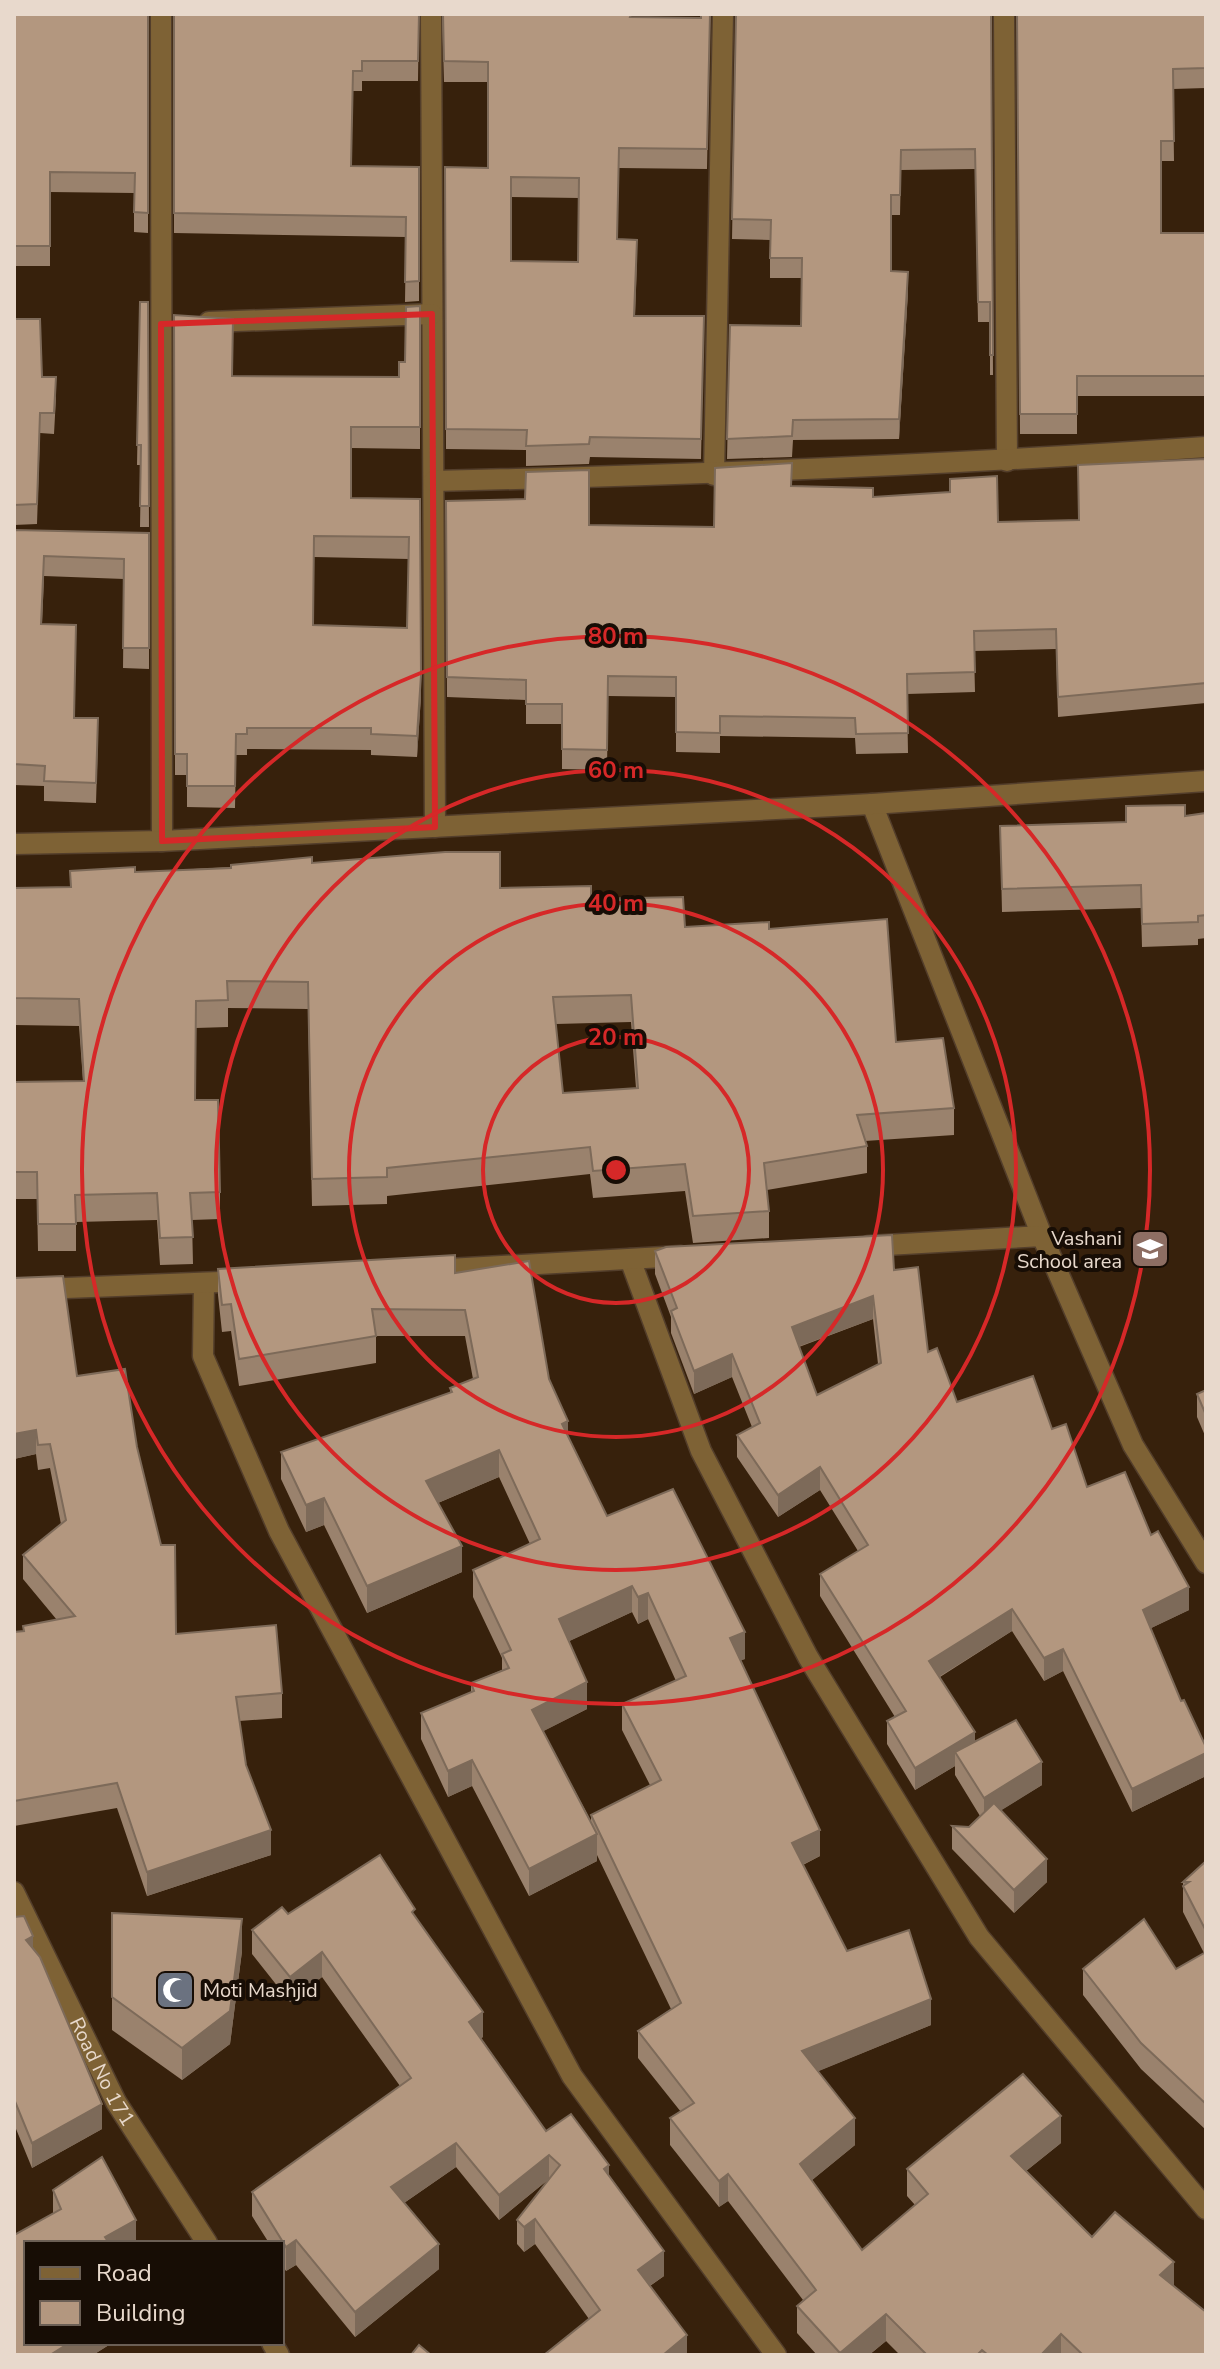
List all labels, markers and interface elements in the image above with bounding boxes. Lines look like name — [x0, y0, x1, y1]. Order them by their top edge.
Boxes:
text: 80 m — [588, 620, 644, 652]
text: 60 m — [588, 754, 644, 786]
text: 40 m — [588, 887, 644, 919]
text: 20 m — [588, 1021, 644, 1053]
centre of rings — [602, 1156, 630, 1184]
place label: Vashani School area — [1017, 1225, 1122, 1275]
school or university icon: Vashani School area — [1129, 1228, 1171, 1270]
mosque icon: Moti Mashjid — [154, 1969, 196, 2011]
place label: Moti Mashjid — [203, 1977, 318, 2004]
street label: Road No 171 — [63, 2013, 141, 2131]
legend — [24, 2241, 284, 2345]
text: Road — [96, 2257, 152, 2289]
text: Building — [96, 2297, 186, 2329]

